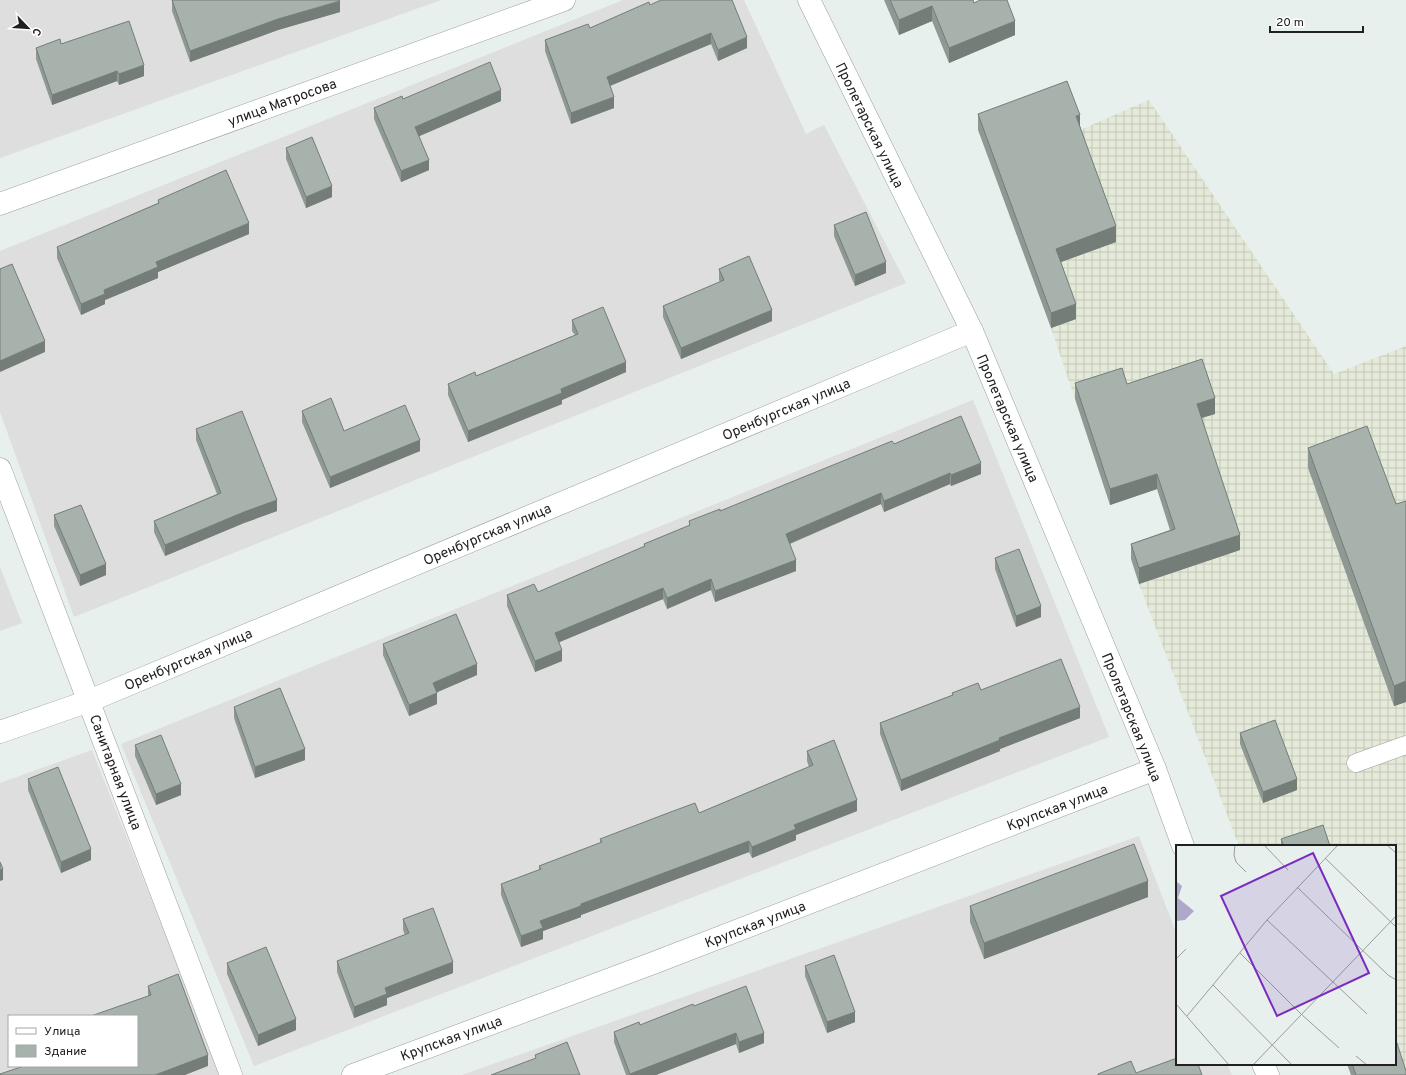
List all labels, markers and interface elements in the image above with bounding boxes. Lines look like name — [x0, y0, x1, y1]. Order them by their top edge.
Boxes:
north arrow — [8, 8, 48, 48]
scale bar — [1270, 8, 1363, 34]
text: 20 m — [1276, 15, 1304, 31]
text: С — [28, 26, 44, 38]
street label: Пролетарская улица — [831, 60, 906, 191]
street label: улица Матросова — [226, 76, 339, 131]
street label: Пролетарская улица — [972, 352, 1041, 485]
street label: Оренбургская улица — [720, 376, 853, 445]
street label: Оренбургская улица — [421, 501, 554, 570]
street label: Оренбургская улица — [122, 626, 255, 695]
street label: Пролетарская улица — [1097, 651, 1164, 784]
street label: Санитарная улица — [85, 712, 144, 833]
street label: Крупская улица — [1005, 781, 1110, 835]
inset map — [1176, 845, 1396, 1065]
street label: Крупская улица — [703, 898, 808, 952]
street label: Крупская улица — [398, 1013, 505, 1066]
legend — [8, 1015, 138, 1067]
text: Улица — [44, 1024, 80, 1040]
text: Здание — [44, 1044, 87, 1060]

